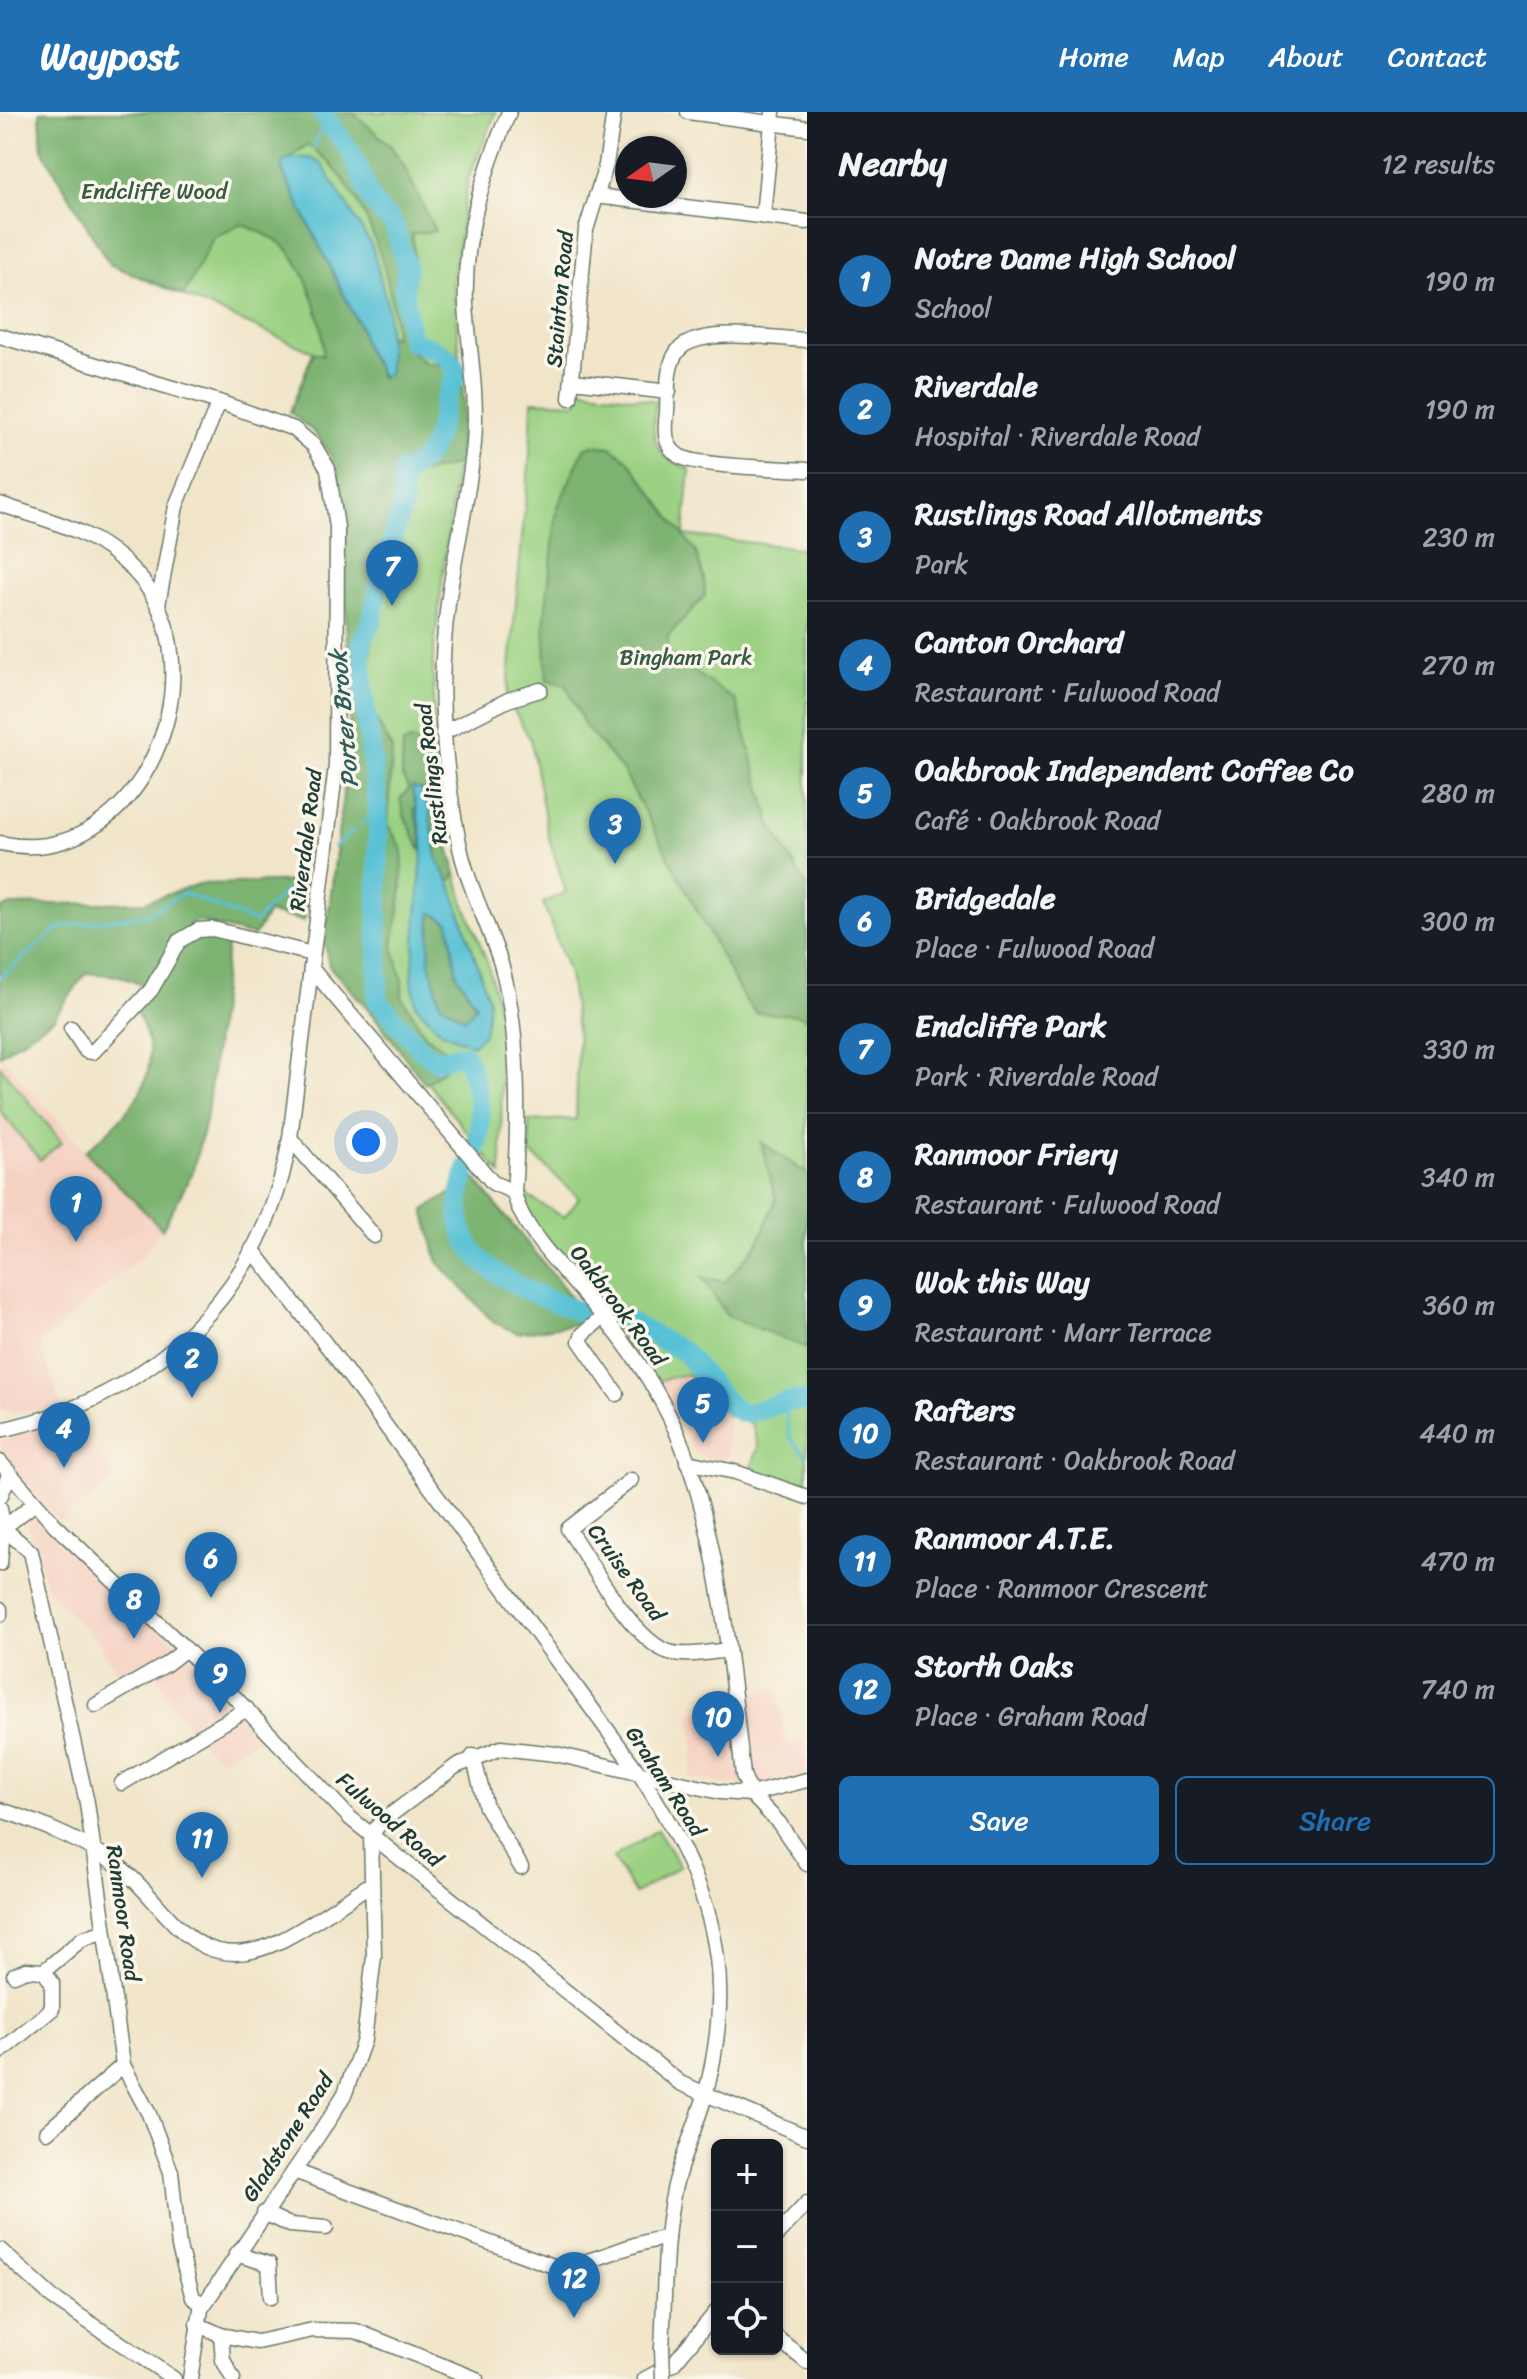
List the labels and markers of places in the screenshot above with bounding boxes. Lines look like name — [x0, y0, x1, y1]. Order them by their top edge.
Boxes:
pin: 7 — [366, 540, 418, 606]
pin: 3 — [589, 798, 641, 864]
pin: 1 — [50, 1176, 102, 1242]
pin: 2 — [166, 1332, 218, 1398]
pin: 5 — [677, 1377, 729, 1443]
pin: 4 — [38, 1402, 90, 1468]
pin: 6 — [185, 1532, 237, 1598]
pin: 8 — [108, 1573, 160, 1639]
pin: 9 — [194, 1647, 246, 1713]
pin: 10 — [692, 1691, 744, 1757]
pin: 11 — [176, 1812, 228, 1878]
pin: 12 — [548, 2252, 600, 2318]

